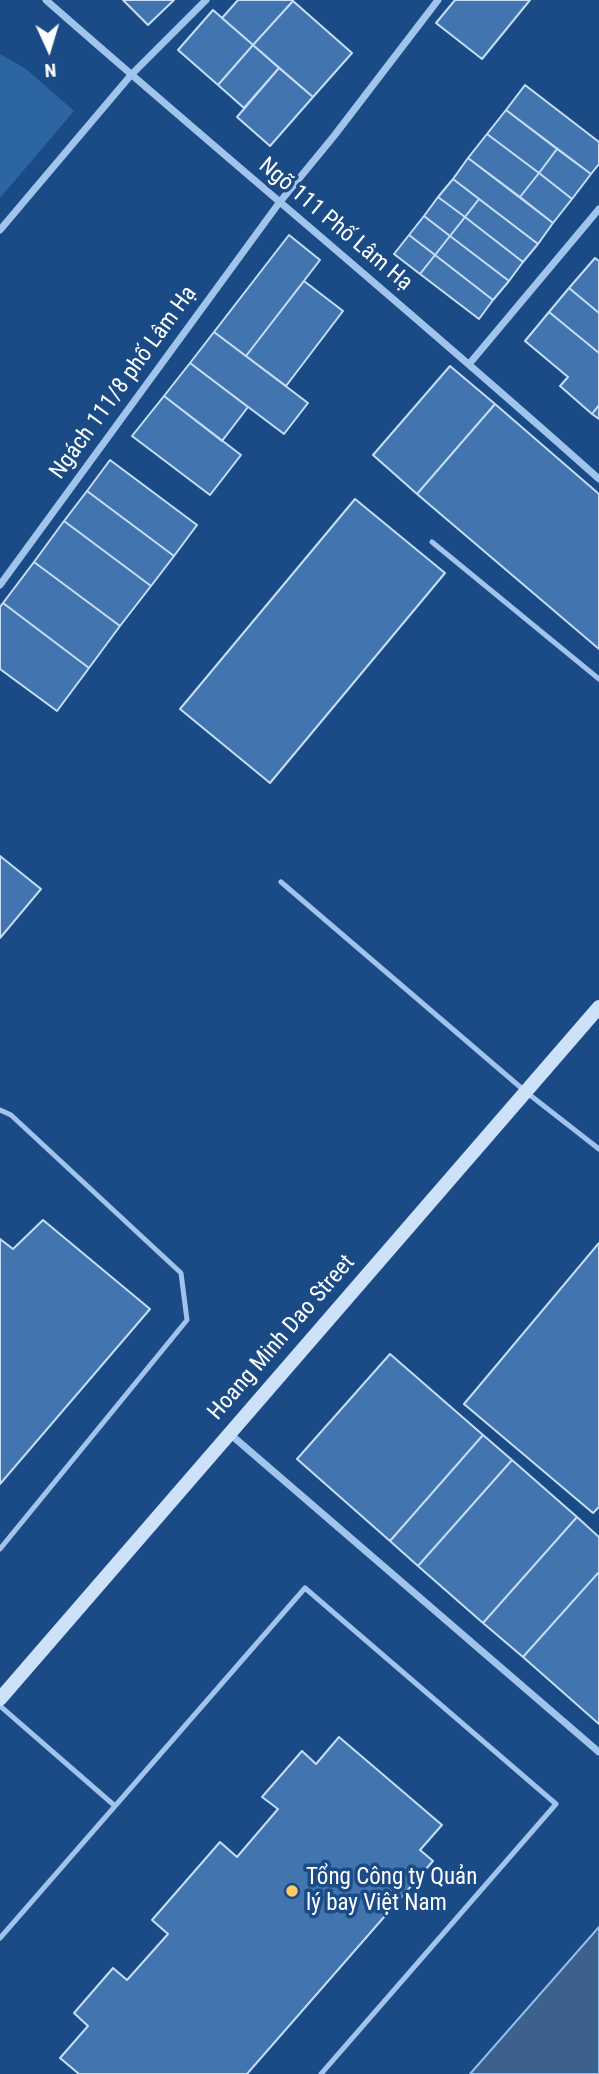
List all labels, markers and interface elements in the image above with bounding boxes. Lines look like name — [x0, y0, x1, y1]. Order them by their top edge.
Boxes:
north arrow — [14, 14, 84, 84]
text: N — [44, 59, 57, 82]
street label: Ngõ 111 Phố Lâm Hạ — [252, 153, 418, 297]
street label: Ngách 111/8 phố Lâm Hạ — [45, 281, 203, 485]
street label: Hoang Minh Dao Street — [203, 1250, 361, 1426]
place label: Tổng Công ty Quản lý bay Việt Nam — [306, 1864, 477, 1918]
marker: Tổng Công ty Quản lý bay Việt Nam — [284, 1883, 300, 1899]

